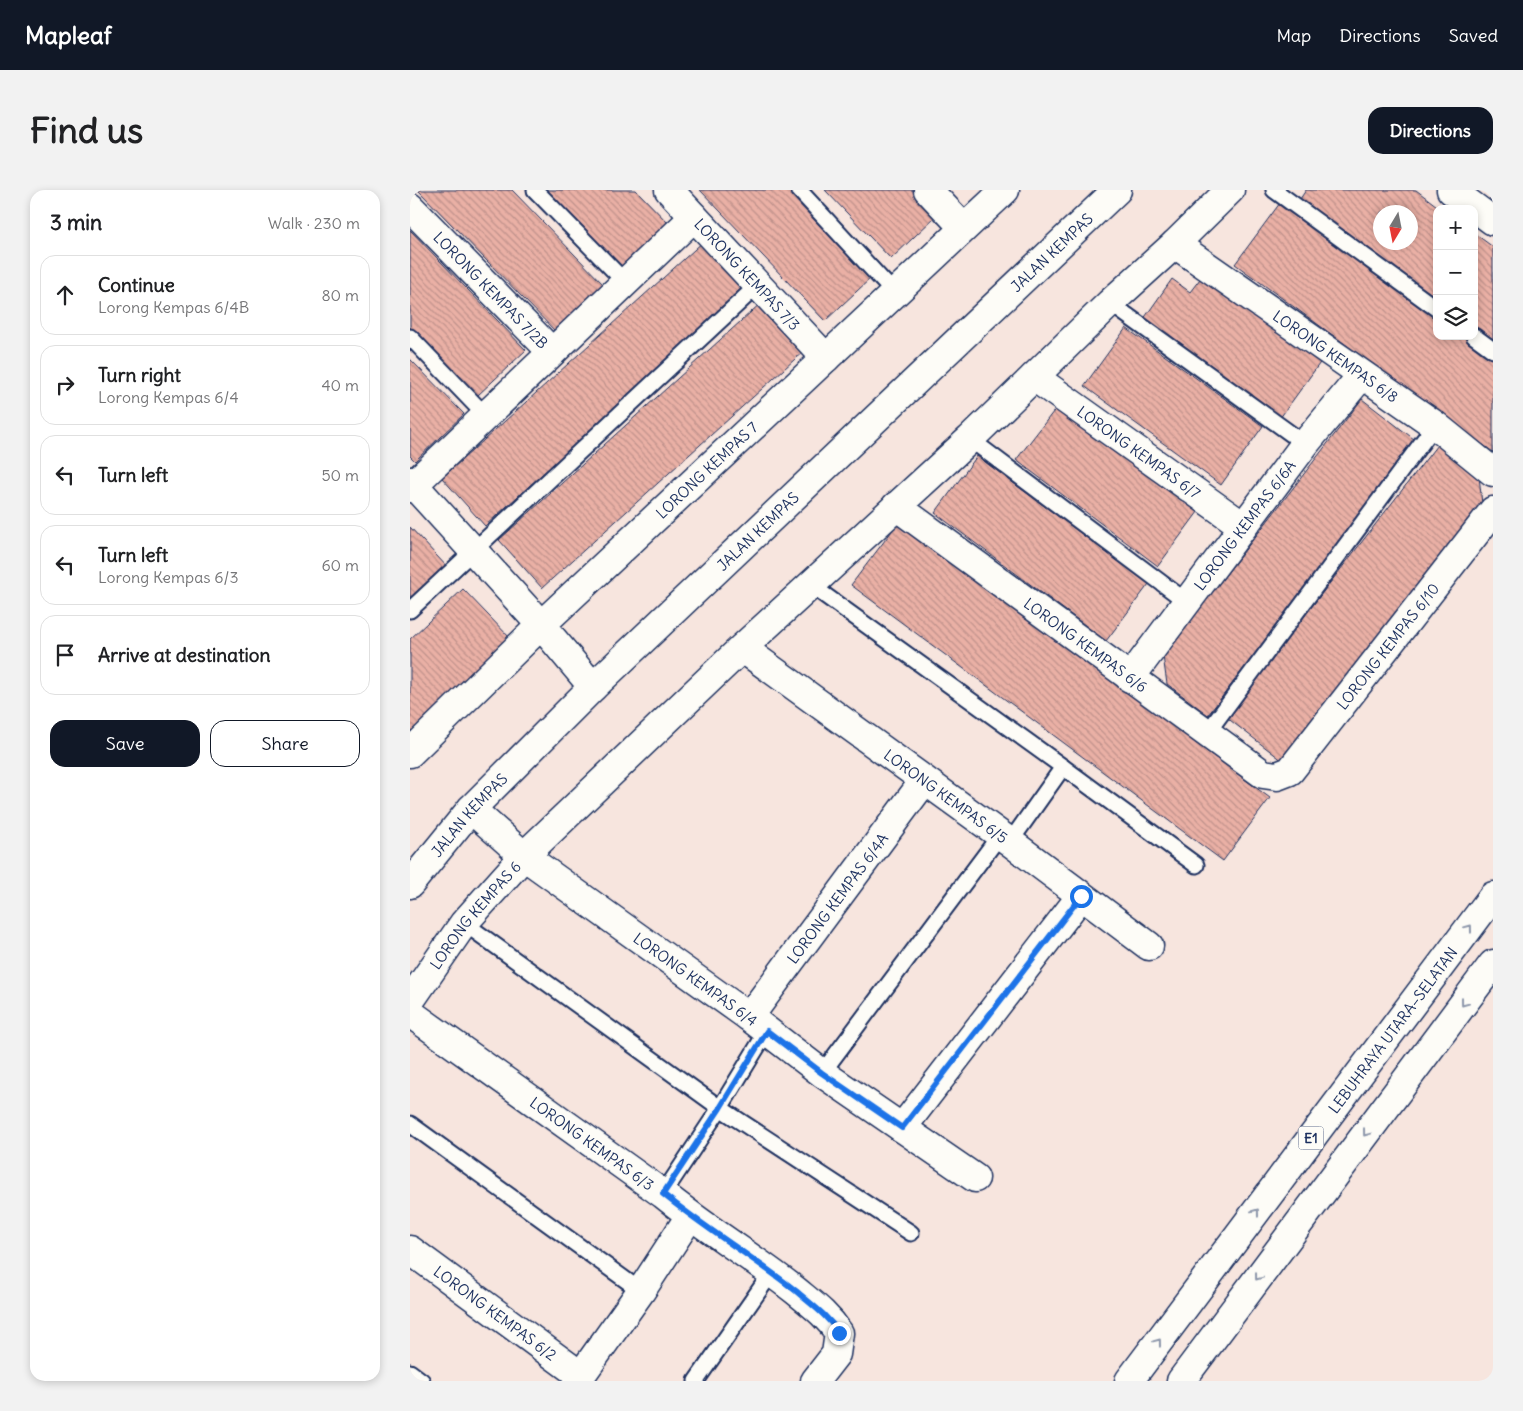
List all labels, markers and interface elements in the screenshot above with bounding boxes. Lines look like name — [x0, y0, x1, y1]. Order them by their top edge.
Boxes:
text: Mapleaf — [25, 20, 112, 50]
text: Map — [1276, 24, 1311, 47]
text: Directions — [1339, 24, 1421, 47]
text: Saved — [1449, 24, 1498, 47]
button: Directions — [1368, 107, 1493, 154]
text: Find us — [30, 108, 143, 152]
north arrow — [1373, 205, 1418, 250]
map controls — [1433, 205, 1478, 340]
button: + — [1433, 205, 1478, 250]
text: 3 min — [50, 209, 102, 236]
street label: JALAN KEMPAS — [1006, 209, 1096, 296]
text: Walk · 230 m — [268, 213, 360, 233]
street label: LORONG KEMPAS 7/3 — [691, 214, 804, 334]
street label: LORONG KEMPAS 7/2B — [430, 228, 553, 352]
button: − — [1433, 250, 1478, 295]
text: Continue — [98, 273, 175, 297]
icon: ahead — [51, 281, 79, 309]
text: 80 m — [321, 285, 359, 305]
button: layers — [1433, 295, 1478, 340]
text: Lorong Kempas 6/4B — [98, 297, 249, 317]
street label: LORONG KEMPAS 6/8 — [1270, 306, 1402, 406]
text: Turn right — [98, 363, 181, 387]
icon: right — [51, 371, 79, 399]
text: 40 m — [321, 375, 359, 395]
text: Lorong Kempas 6/4 — [98, 387, 239, 407]
street label: LORONG KEMPAS 6/7 — [1074, 402, 1204, 502]
street label: LORONG KEMPAS 7 — [652, 418, 761, 522]
street label: LORONG KEMPAS 6/6A — [1190, 456, 1299, 594]
icon: left — [51, 461, 79, 489]
text: Turn left — [98, 463, 168, 487]
text: 50 m — [321, 465, 359, 485]
street label: JALAN KEMPAS — [713, 488, 803, 574]
text: Turn left — [98, 543, 168, 567]
icon: left — [51, 551, 79, 579]
text: 60 m — [321, 555, 359, 575]
text: Lorong Kempas 6/3 — [98, 567, 239, 587]
street label: LORONG KEMPAS 6/10 — [1332, 579, 1443, 713]
street label: LORONG KEMPAS 6/6 — [1020, 593, 1151, 696]
icon: arrive — [51, 641, 79, 669]
text: Arrive at destination — [98, 643, 271, 667]
button: Save — [50, 720, 200, 767]
button: Share — [210, 720, 360, 767]
street label: LORONG KEMPAS 6/5 — [881, 745, 1012, 847]
street label: JALAN KEMPAS — [427, 769, 511, 860]
street label: LORONG KEMPAS 6/4A — [783, 829, 892, 967]
street label: LORONG KEMPAS 6 — [425, 857, 525, 973]
route start — [1070, 885, 1093, 908]
one-way arrow — [1463, 925, 1471, 934]
street label: LORONG KEMPAS 6/4 — [630, 928, 762, 1030]
street label: LEBUHRAYA UTARA–SELATAN — [1324, 943, 1461, 1117]
one-way arrow — [1461, 997, 1470, 1007]
street label: LORONG KEMPAS 6/3 — [526, 1093, 658, 1194]
road number: E1 — [1298, 1126, 1324, 1150]
one-way arrow — [1364, 1127, 1372, 1136]
one-way arrow — [1250, 1209, 1258, 1218]
street label: LORONG KEMPAS 6/2 — [430, 1261, 561, 1364]
one-way arrow — [1256, 1271, 1264, 1280]
route end — [828, 1322, 851, 1345]
one-way arrow — [1152, 1338, 1161, 1348]

